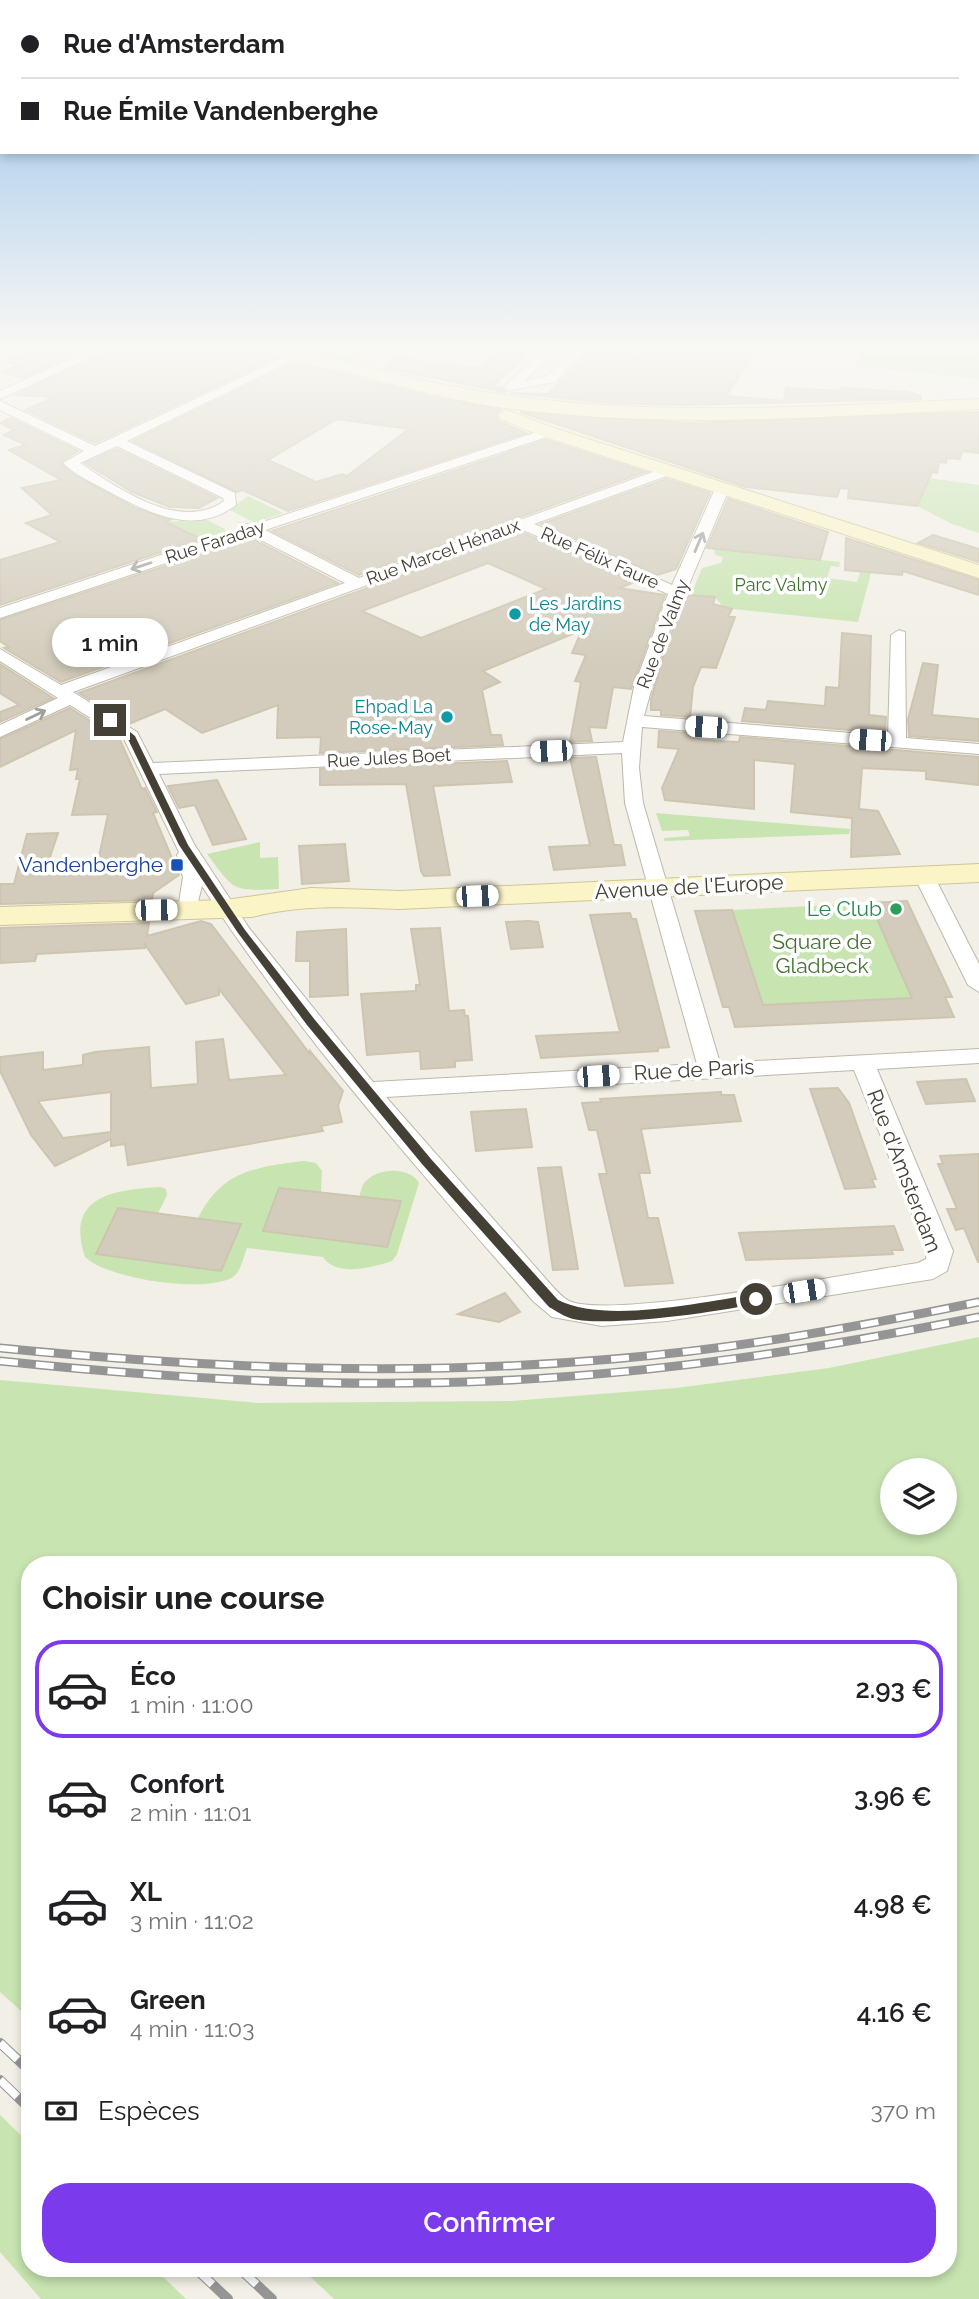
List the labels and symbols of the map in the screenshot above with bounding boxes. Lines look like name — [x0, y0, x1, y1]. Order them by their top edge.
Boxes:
street label: Rue Marcel Hénaux — [363, 514, 523, 589]
street label: Rue Faraday — [162, 516, 267, 567]
street label: Rue Félix Faure — [538, 522, 663, 593]
one-way arrow — [694, 532, 707, 554]
one-way arrow — [131, 561, 153, 574]
park label: Parc Valmy — [735, 574, 828, 595]
street label: Rue de Valmy — [632, 576, 693, 691]
place label: Les Jardins de May — [529, 593, 622, 635]
marker: Les Jardins de May — [507, 606, 523, 622]
callout: 1 min — [52, 618, 168, 668]
place label: Ehpad La Rose-May — [349, 696, 433, 738]
route end — [94, 704, 126, 736]
one-way arrow — [25, 708, 46, 721]
marker: Ehpad La Rose-May — [439, 709, 455, 725]
car — [685, 715, 728, 739]
car — [849, 728, 892, 752]
car — [530, 740, 573, 762]
street label: Rue Jules Boet — [326, 744, 452, 771]
place label: Vandenberghe — [19, 852, 163, 877]
marker: Vandenberghe — [169, 857, 185, 873]
street label: Avenue de l'Europe — [594, 869, 784, 904]
car — [456, 885, 499, 907]
place label: Le Club — [807, 896, 882, 921]
car — [135, 899, 178, 921]
marker: Le Club — [888, 901, 904, 917]
park label: Square de Gladbeck — [772, 929, 872, 978]
street label: Rue de Paris — [633, 1054, 755, 1085]
car — [577, 1064, 620, 1088]
street label: Rue d'Amsterdam — [862, 1085, 947, 1256]
car — [782, 1277, 827, 1305]
route start — [740, 1283, 772, 1315]

